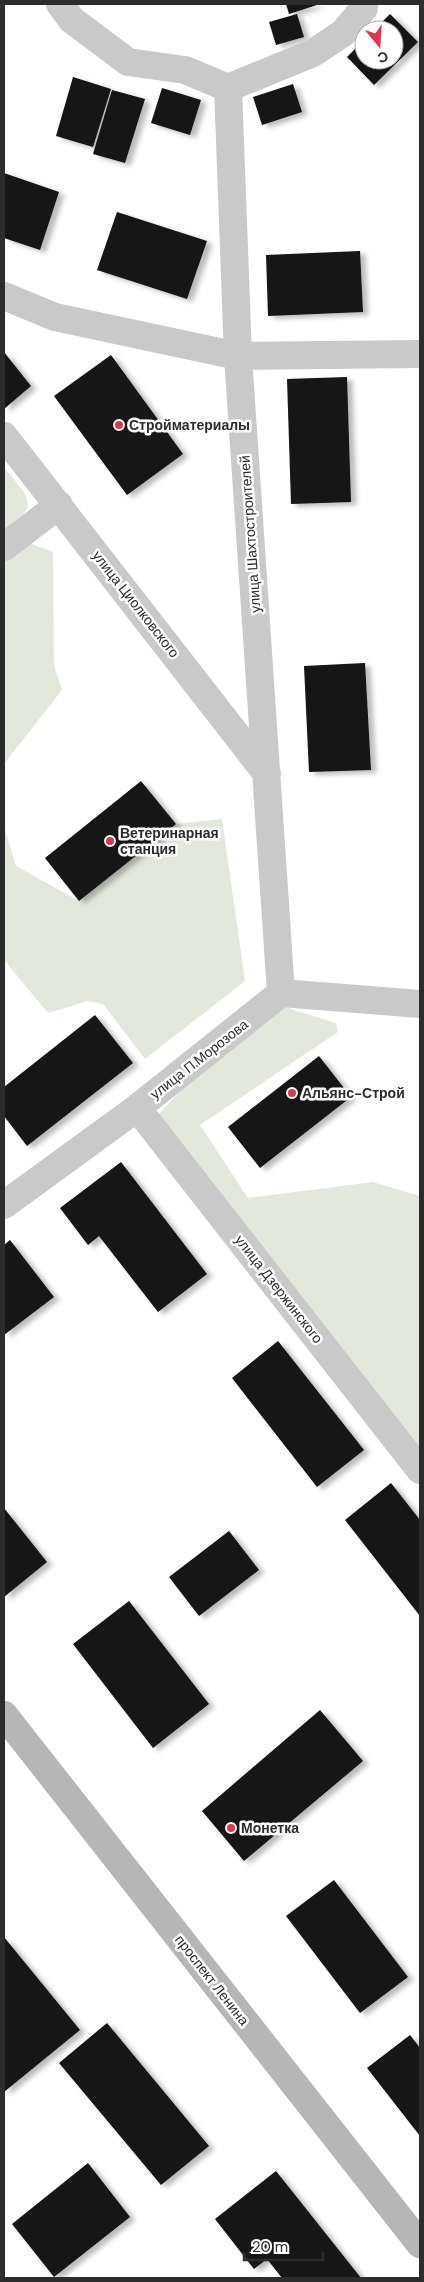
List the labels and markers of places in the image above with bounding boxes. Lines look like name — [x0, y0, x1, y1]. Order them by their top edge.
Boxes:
place label: Стройматериалы — [129, 416, 250, 434]
marker: Стройматериалы — [113, 419, 125, 431]
place label: Ветеринарная станция — [120, 824, 219, 858]
marker: Ветеринарная станция — [104, 835, 116, 847]
place label: Альянс-Строй — [302, 1084, 405, 1102]
marker: Альянс-Строй — [286, 1087, 298, 1099]
place label: Монетка — [241, 1819, 299, 1837]
marker: Монетка — [225, 1822, 237, 1834]

